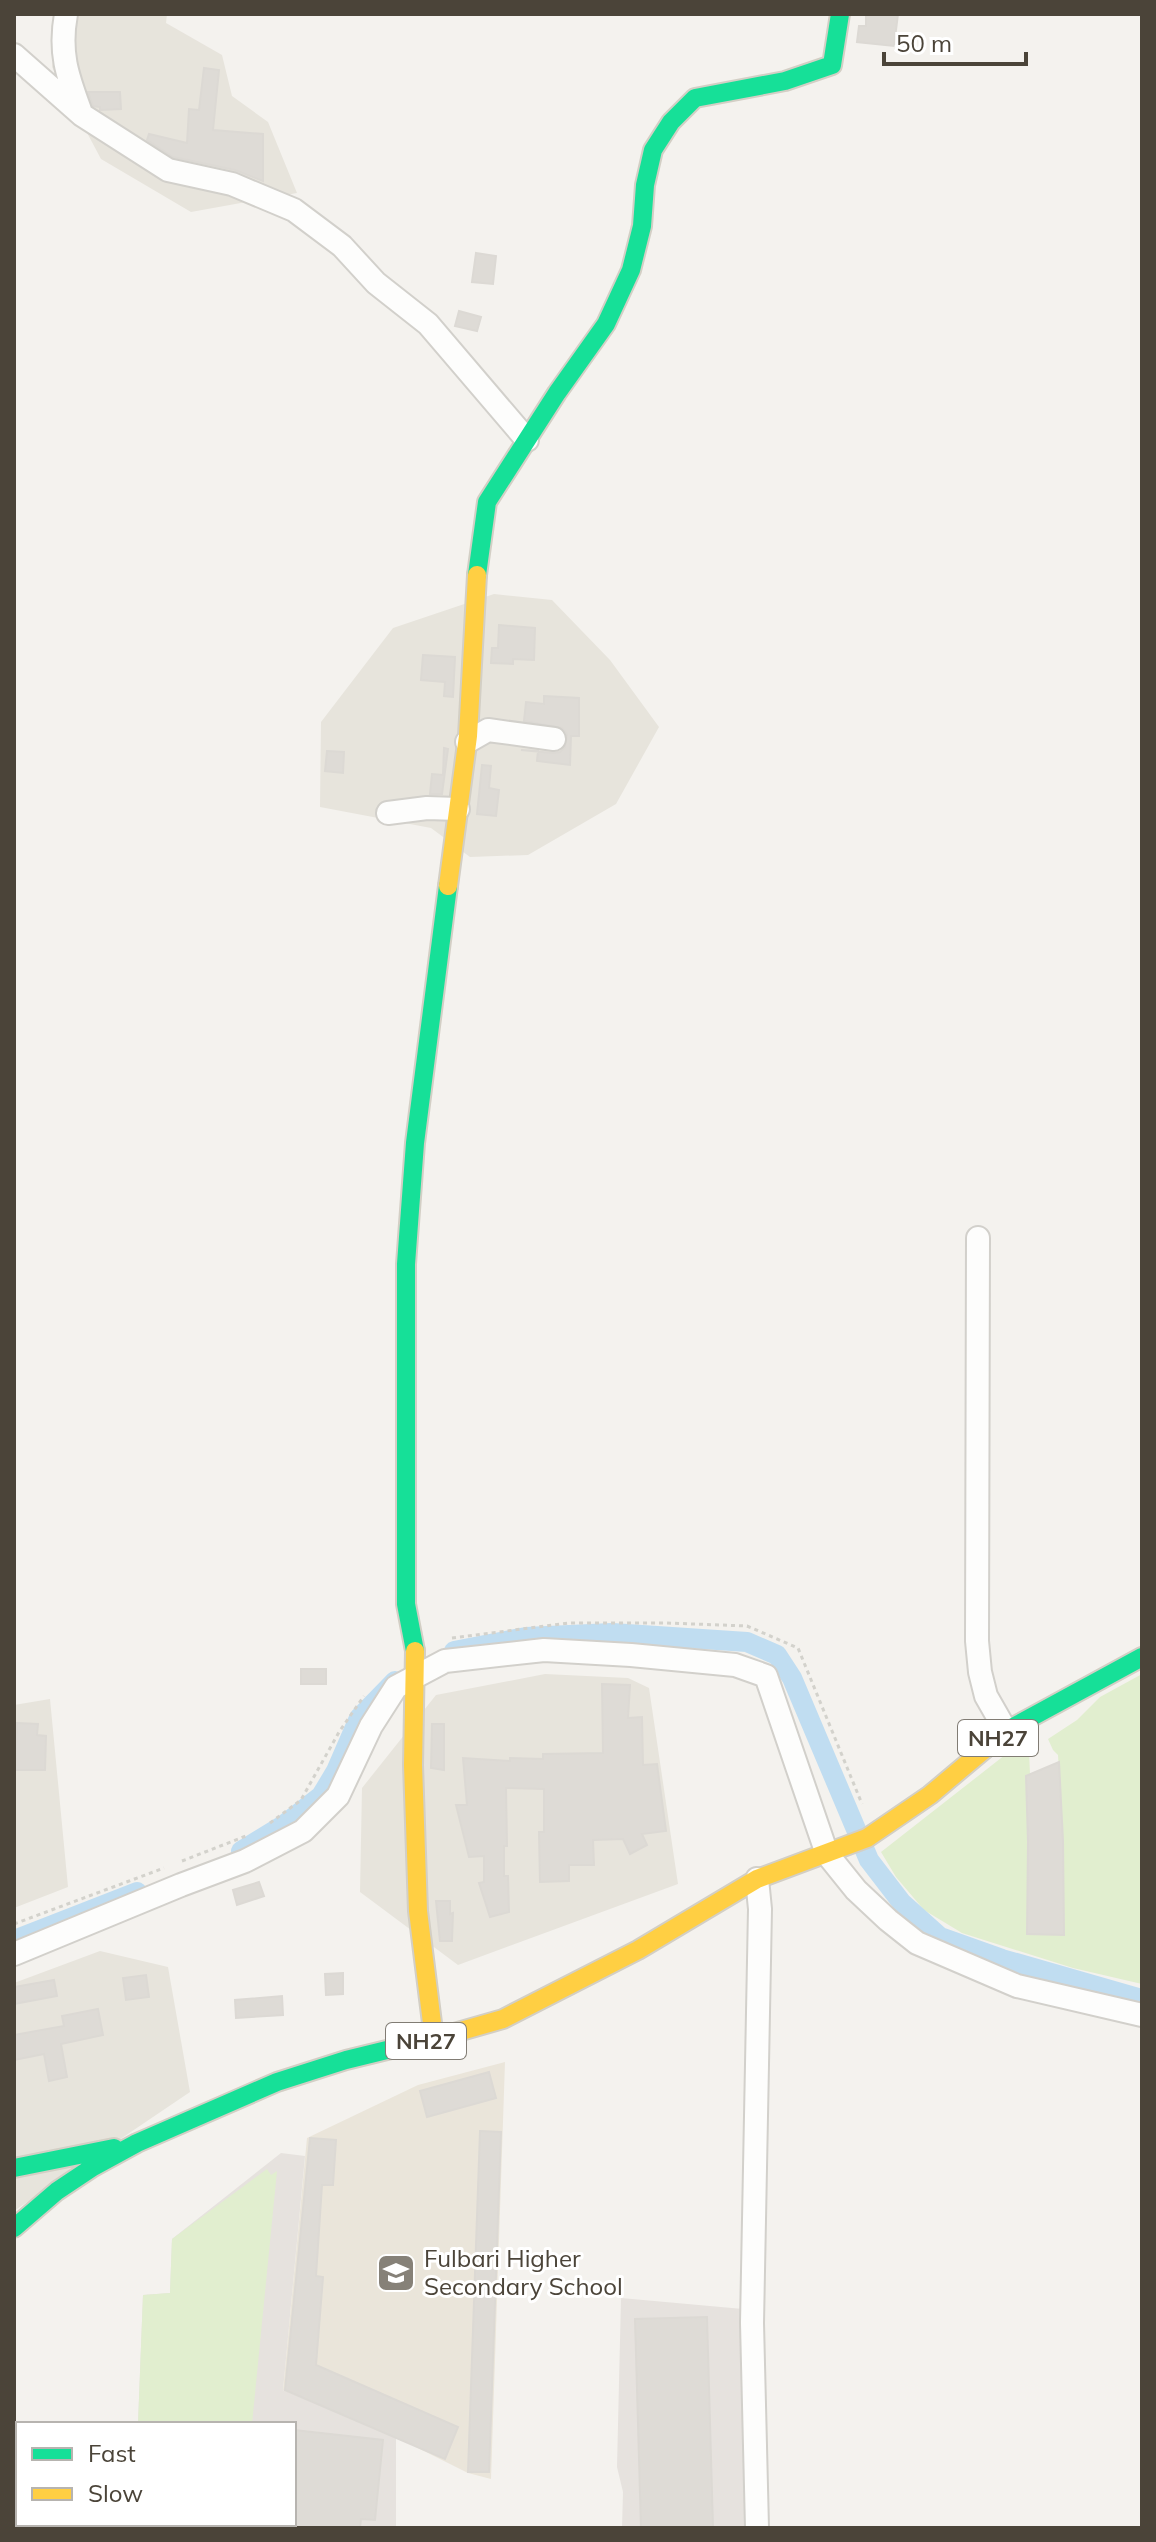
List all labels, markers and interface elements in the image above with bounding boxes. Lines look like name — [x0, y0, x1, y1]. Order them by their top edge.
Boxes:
scale bar — [884, 16, 1026, 66]
text: 50 m — [896, 28, 952, 58]
road number: NH27 — [958, 1720, 1038, 1756]
road number: NH27 — [386, 2023, 466, 2059]
place label: Fulbari Higher Secondary School — [424, 2243, 623, 2301]
school or university icon: Fulbari Higher Secondary School — [375, 2252, 417, 2294]
legend — [16, 2422, 296, 2526]
text: Fast — [88, 2438, 136, 2468]
text: Slow — [88, 2478, 143, 2508]

